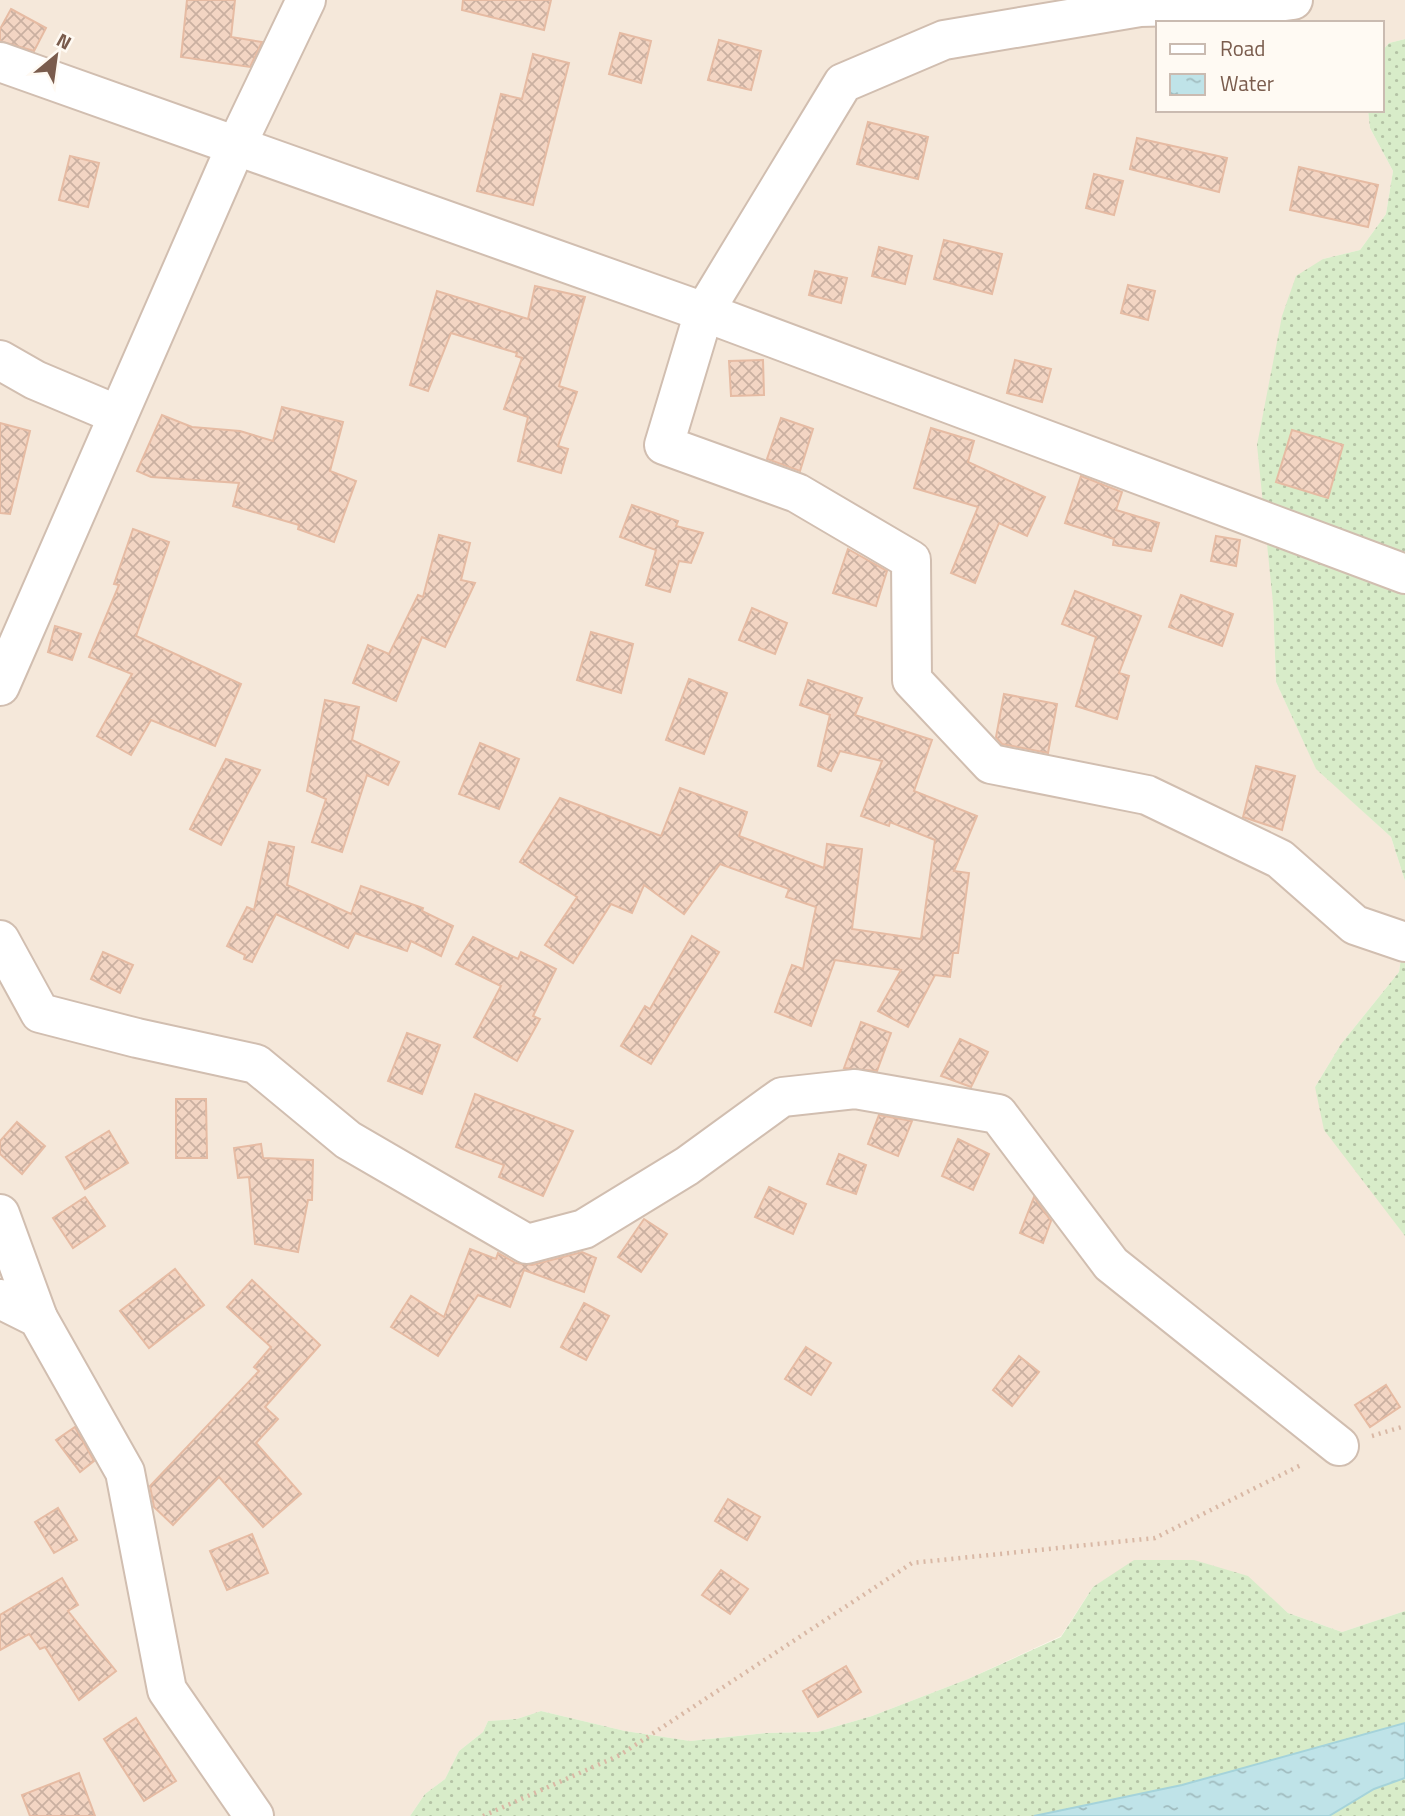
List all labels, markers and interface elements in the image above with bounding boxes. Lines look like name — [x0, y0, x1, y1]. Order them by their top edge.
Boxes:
north arrow — [21, 21, 91, 91]
legend — [1156, 21, 1384, 112]
text: N — [52, 25, 77, 57]
text: Road — [1220, 32, 1265, 64]
text: Water — [1220, 67, 1274, 99]

